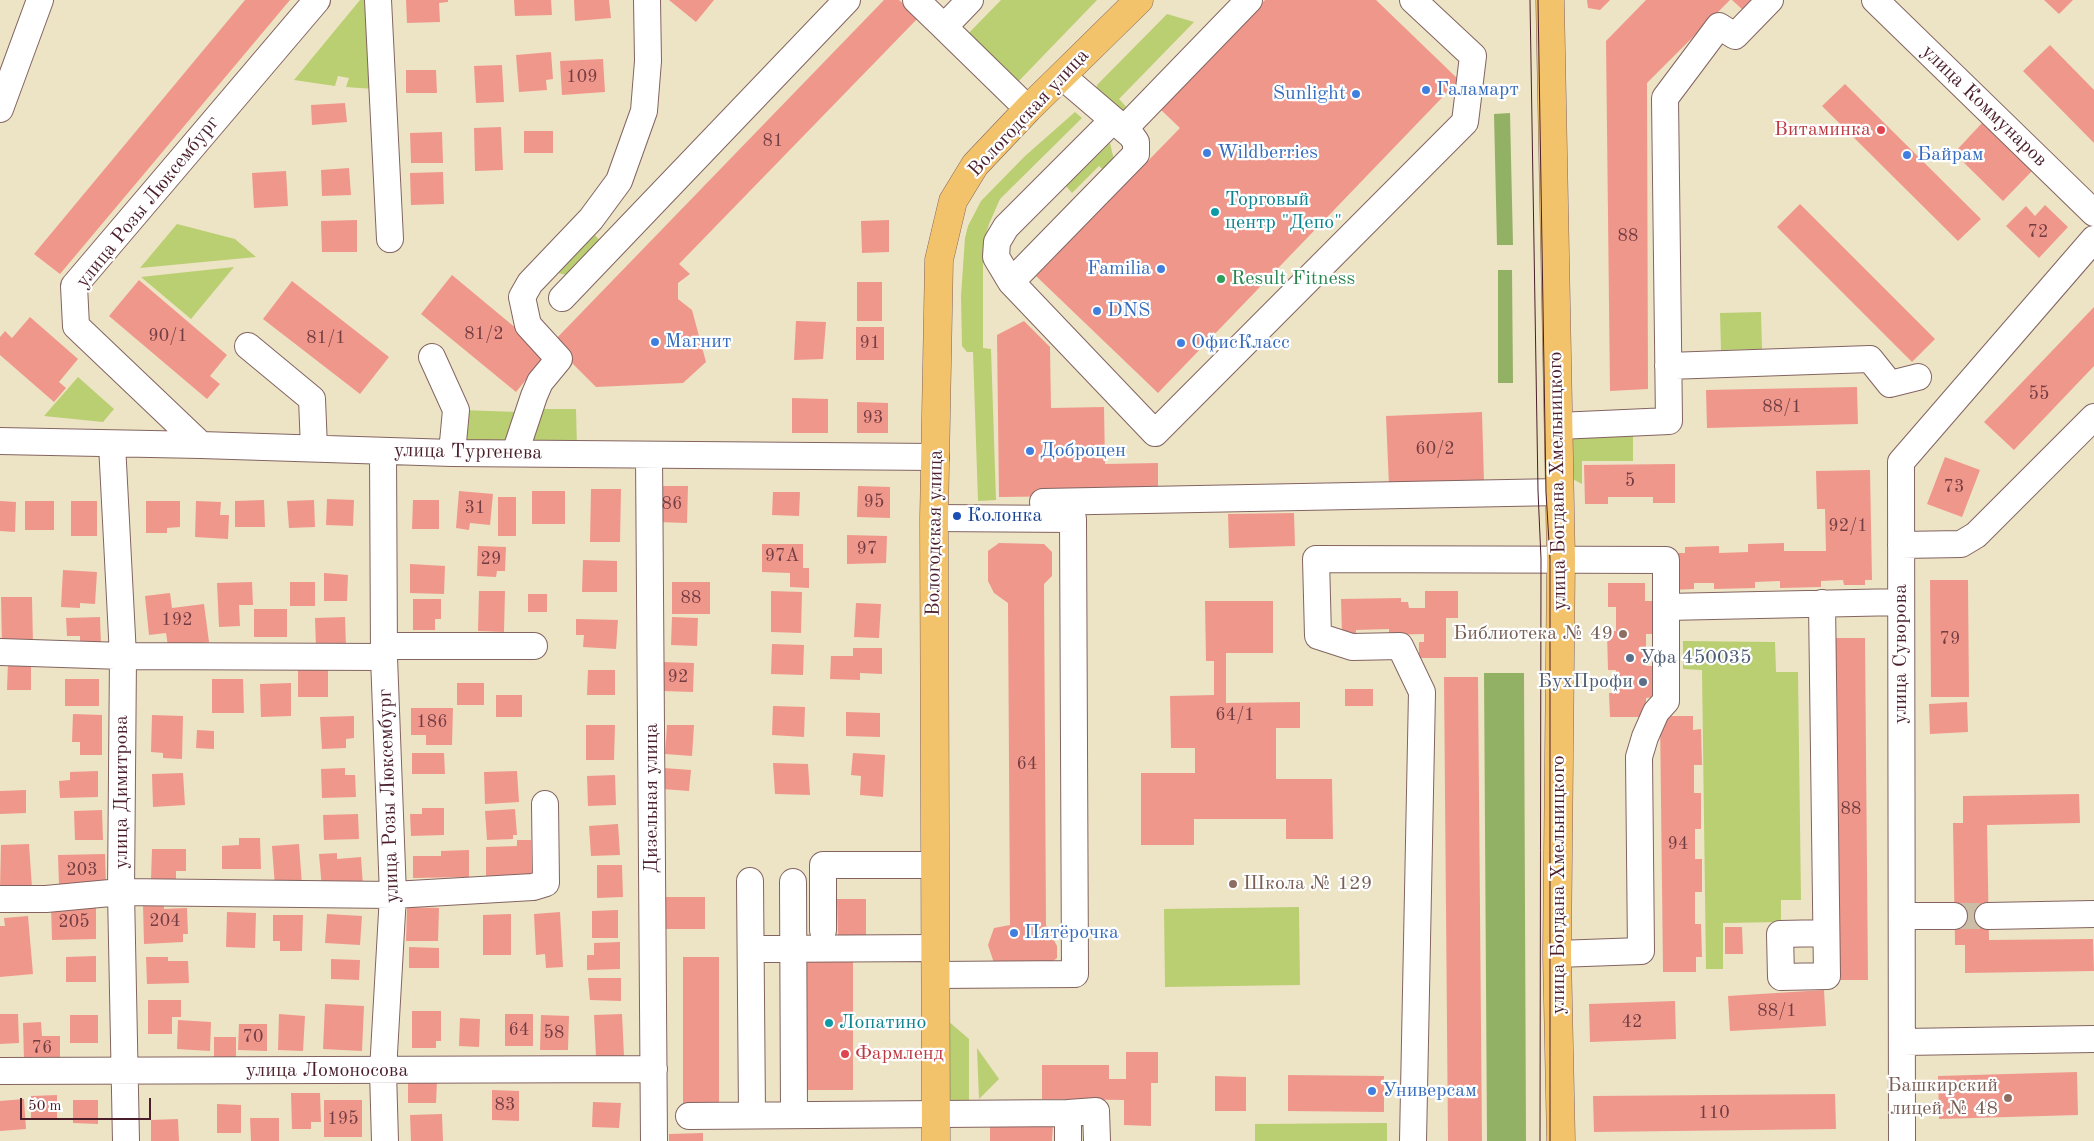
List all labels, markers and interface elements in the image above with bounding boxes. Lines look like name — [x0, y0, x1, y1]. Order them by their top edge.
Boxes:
street label: улица Коммунаров — [1916, 40, 2052, 172]
street label: Вологодская улица — [963, 44, 1095, 182]
house number: 109 — [566, 66, 598, 88]
place label: Галамарт — [1436, 78, 1519, 102]
place label: Sunlight — [1273, 82, 1346, 106]
marker: Галамарт — [1420, 84, 1432, 96]
marker: Sunlight — [1350, 88, 1362, 100]
street label: улица Розы Люксембург — [71, 111, 225, 293]
place label: Витаминка — [1774, 118, 1871, 142]
marker: Витаминка — [1875, 124, 1887, 136]
house number: 81 — [763, 130, 783, 152]
place label: Wildberries — [1217, 141, 1318, 165]
place label: Байрам — [1917, 143, 1984, 167]
marker: Wildberries — [1201, 147, 1213, 159]
marker: Байрам — [1901, 149, 1913, 161]
place label: Торговый центр "Депо" — [1225, 188, 1342, 235]
marker: Торговый центр "Депо" — [1209, 206, 1221, 218]
house number: 72 — [2028, 221, 2048, 243]
house number: 88 — [1618, 225, 1638, 247]
place label: Familia — [1087, 257, 1151, 281]
marker: Familia — [1155, 263, 1167, 275]
place label: Result Fitness — [1231, 267, 1355, 291]
marker: Result Fitness — [1215, 273, 1227, 285]
place label: DNS — [1107, 299, 1150, 323]
marker: DNS — [1091, 305, 1103, 317]
house number: 81/2 — [464, 323, 504, 345]
house number: 90/1 — [148, 325, 188, 347]
house number: 81/1 — [306, 327, 346, 349]
place label: Магнит — [665, 330, 732, 354]
place label: ОфисКласс — [1191, 331, 1290, 355]
house number: 91 — [860, 332, 880, 354]
marker: Магнит — [649, 336, 661, 348]
marker: ОфисКласс — [1175, 337, 1187, 349]
street label: улица Богдана Хмельницкого — [1544, 351, 1572, 611]
house number: 55 — [2029, 383, 2049, 405]
house number: 88/1 — [1762, 396, 1802, 418]
house number: 93 — [863, 407, 883, 429]
house number: 60/2 — [1415, 438, 1455, 460]
street label: улица Тургенева — [394, 439, 542, 465]
place label: Доброцен — [1040, 439, 1126, 463]
marker: Доброцен — [1024, 445, 1036, 457]
street label: Вологодская улица — [922, 450, 948, 616]
house number: 5 — [1625, 470, 1635, 492]
house number: 73 — [1944, 476, 1964, 498]
house number: 95 — [864, 491, 884, 513]
house number: 86 — [662, 493, 682, 515]
house number: 31 — [465, 497, 485, 519]
place label: Колонка — [967, 504, 1042, 528]
marker: Колонка — [951, 510, 963, 522]
house number: 92/1 — [1828, 515, 1868, 537]
house number: 97 — [857, 538, 877, 560]
house number: 97А — [765, 545, 799, 567]
house number: 29 — [481, 548, 501, 570]
street label: улица Суворова — [1889, 584, 1913, 724]
house number: 88 — [681, 587, 701, 609]
house number: 192 — [161, 609, 193, 631]
place label: Библиотека № 49 — [1453, 622, 1613, 646]
marker: Библиотека № 49 — [1617, 628, 1629, 640]
house number: 79 — [1940, 628, 1960, 650]
place label: Уфа 450035 — [1640, 646, 1752, 670]
marker: Уфа 450035 — [1624, 652, 1636, 664]
house number: 92 — [668, 666, 688, 688]
place label: БухПрофи — [1538, 670, 1633, 694]
marker: БухПрофи — [1637, 676, 1649, 688]
street label: улица Розы Люксембург — [373, 688, 405, 904]
house number: 64/1 — [1215, 704, 1255, 726]
house number: 186 — [416, 711, 448, 733]
street label: улица Димитрова — [110, 715, 134, 869]
street label: Дизельная улица — [640, 723, 664, 873]
house number: 64 — [1017, 753, 1037, 775]
street label: улица Богдана Хмельницкого — [1547, 755, 1571, 1015]
house number: 88 — [1841, 798, 1861, 820]
house number: 94 — [1668, 833, 1688, 855]
house number: 203 — [66, 859, 98, 881]
place label: Школа № 129 — [1243, 872, 1372, 896]
marker: Школа № 129 — [1227, 878, 1239, 890]
house number: 204 — [149, 910, 181, 932]
house number: 205 — [58, 911, 90, 933]
place label: Пятёрочка — [1024, 921, 1119, 945]
marker: Пятёрочка — [1008, 927, 1020, 939]
house number: 88/1 — [1757, 1000, 1797, 1022]
place label: Лопатино — [839, 1011, 926, 1035]
house number: 42 — [1622, 1011, 1642, 1033]
marker: Лопатино — [823, 1017, 835, 1029]
house number: 64 — [509, 1019, 529, 1041]
house number: 58 — [544, 1022, 564, 1044]
house number: 70 — [243, 1026, 263, 1048]
house number: 76 — [32, 1037, 52, 1059]
place label: Фармленд — [855, 1042, 944, 1066]
marker: Фармленд — [839, 1048, 851, 1060]
street label: улица Ломоносова — [246, 1059, 408, 1083]
place label: Башкирский лицей № 48 — [1887, 1074, 1998, 1121]
place label: Универсам — [1382, 1079, 1477, 1103]
marker: Универсам — [1366, 1085, 1378, 1097]
scale bar — [22, 1088, 154, 1120]
marker: Башкирский лицей № 48 — [2002, 1092, 2014, 1104]
house number: 83 — [495, 1094, 515, 1116]
text: 50 m — [28, 1099, 62, 1114]
house number: 110 — [1698, 1102, 1730, 1124]
house number: 195 — [327, 1108, 359, 1130]

